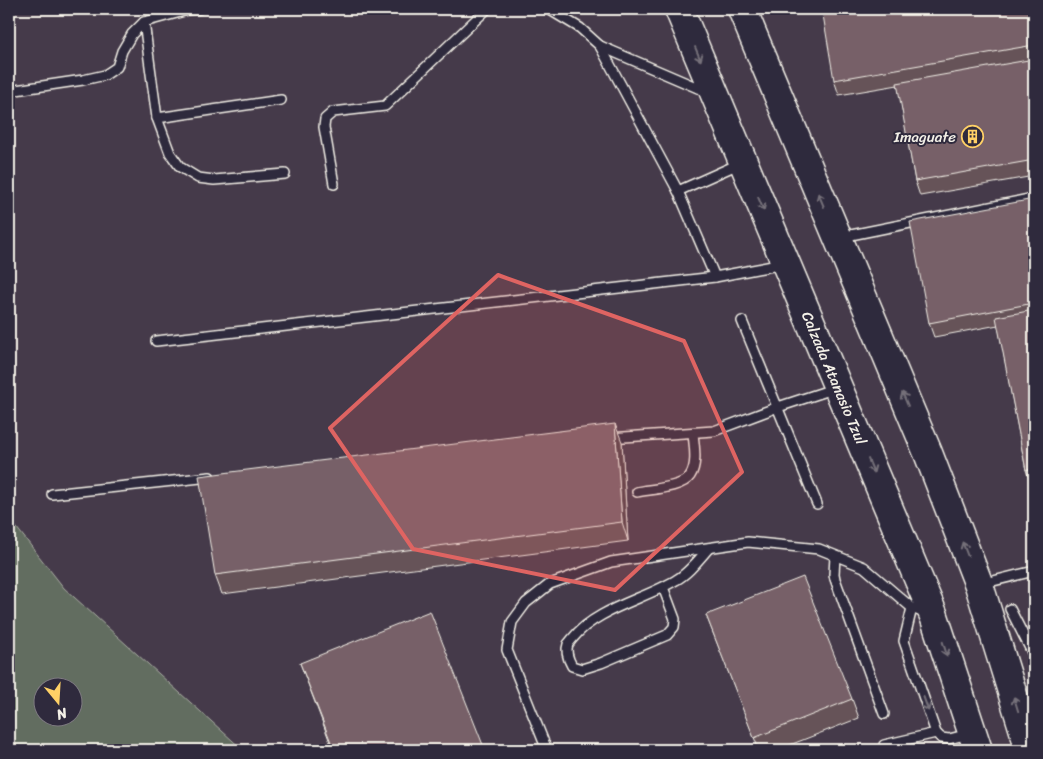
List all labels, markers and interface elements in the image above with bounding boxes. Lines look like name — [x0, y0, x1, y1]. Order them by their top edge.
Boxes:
one-way arrow — [694, 46, 704, 61]
place label: Imaguate — [893, 124, 956, 150]
building icon: Imaguate — [960, 125, 984, 149]
one-way arrow — [816, 193, 826, 208]
one-way arrow — [757, 196, 766, 211]
street label: Calzada Atanasio Tzul — [794, 307, 874, 450]
one-way arrow — [899, 392, 909, 407]
one-way arrow — [867, 458, 877, 473]
one-way arrow — [960, 542, 969, 557]
one-way arrow — [941, 641, 950, 657]
north arrow — [32, 676, 82, 726]
one-way arrow — [922, 696, 931, 712]
one-way arrow — [1011, 696, 1020, 712]
text: N — [53, 700, 71, 727]

